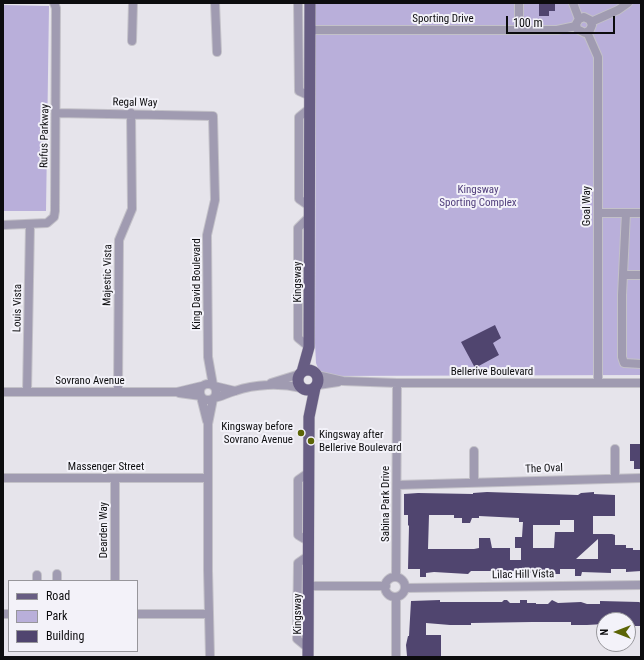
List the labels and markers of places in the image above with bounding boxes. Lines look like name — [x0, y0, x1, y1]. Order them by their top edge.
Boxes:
place label: Kingsway before Sovrano Avenue — [221, 420, 293, 446]
marker: Kingsway before Sovrano Avenue — [296, 428, 306, 438]
place label: Kingsway after Bellerive Boulevard — [319, 428, 402, 454]
marker: Kingsway after Bellerive Boulevard — [306, 436, 316, 446]

